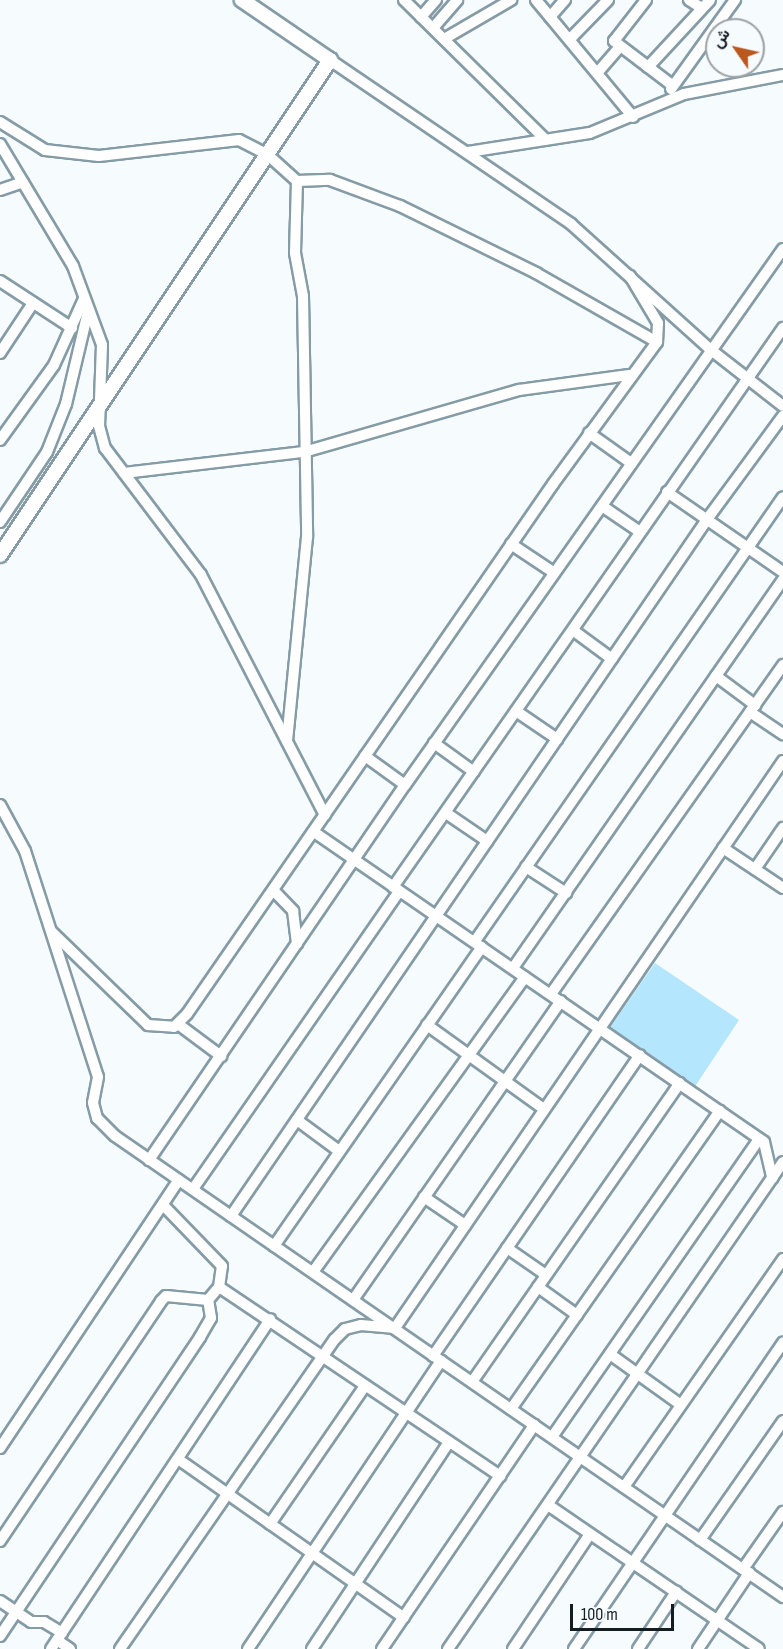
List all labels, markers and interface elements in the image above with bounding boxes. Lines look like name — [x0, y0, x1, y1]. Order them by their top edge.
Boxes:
north arrow — [705, 18, 765, 78]
text: ش — [708, 25, 735, 52]
scale bar — [573, 1592, 676, 1630]
text: 100 m — [581, 1604, 618, 1625]

